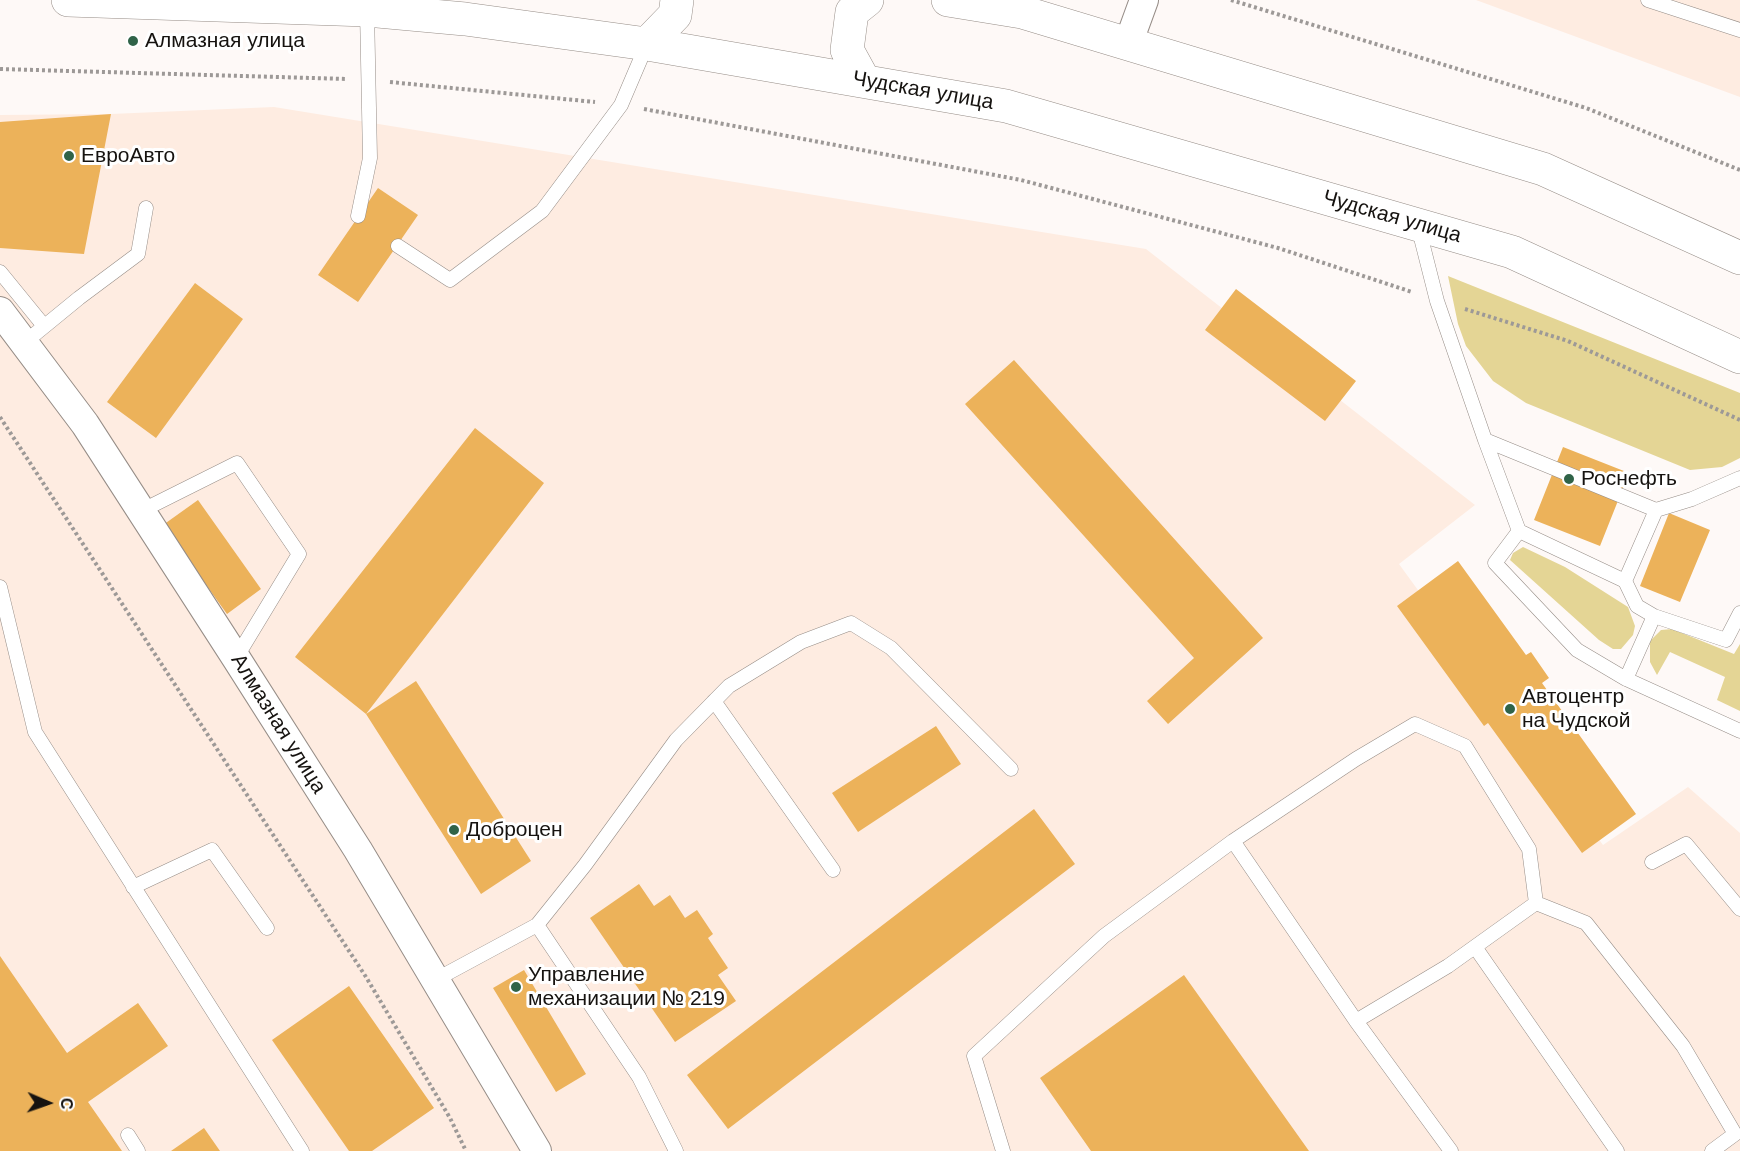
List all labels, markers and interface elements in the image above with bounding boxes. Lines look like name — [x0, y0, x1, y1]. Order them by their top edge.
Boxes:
place label: Алмазная улица — [145, 28, 305, 54]
marker: Алмазная улица — [126, 34, 140, 48]
street label: Чудская улица — [850, 66, 996, 116]
place label: ЕвроАвто — [81, 143, 175, 169]
marker: ЕвроАвто — [62, 149, 76, 163]
street label: Чудская улица — [1320, 185, 1464, 249]
place label: Роснефть — [1581, 466, 1677, 492]
marker: Роснефть — [1562, 472, 1576, 486]
street label: Алмазная улица — [225, 649, 331, 799]
place label: Автоцентр на Чудской — [1522, 684, 1630, 734]
marker: Автоцентр на Чудской — [1503, 702, 1517, 716]
place label: Доброцен — [466, 817, 563, 843]
marker: Доброцен — [447, 823, 461, 837]
place label: Управление механизации № 219 — [528, 962, 725, 1012]
marker: Управление механизации № 219 — [509, 980, 523, 994]
north arrow — [18, 1073, 78, 1133]
text: С — [58, 1098, 75, 1110]

